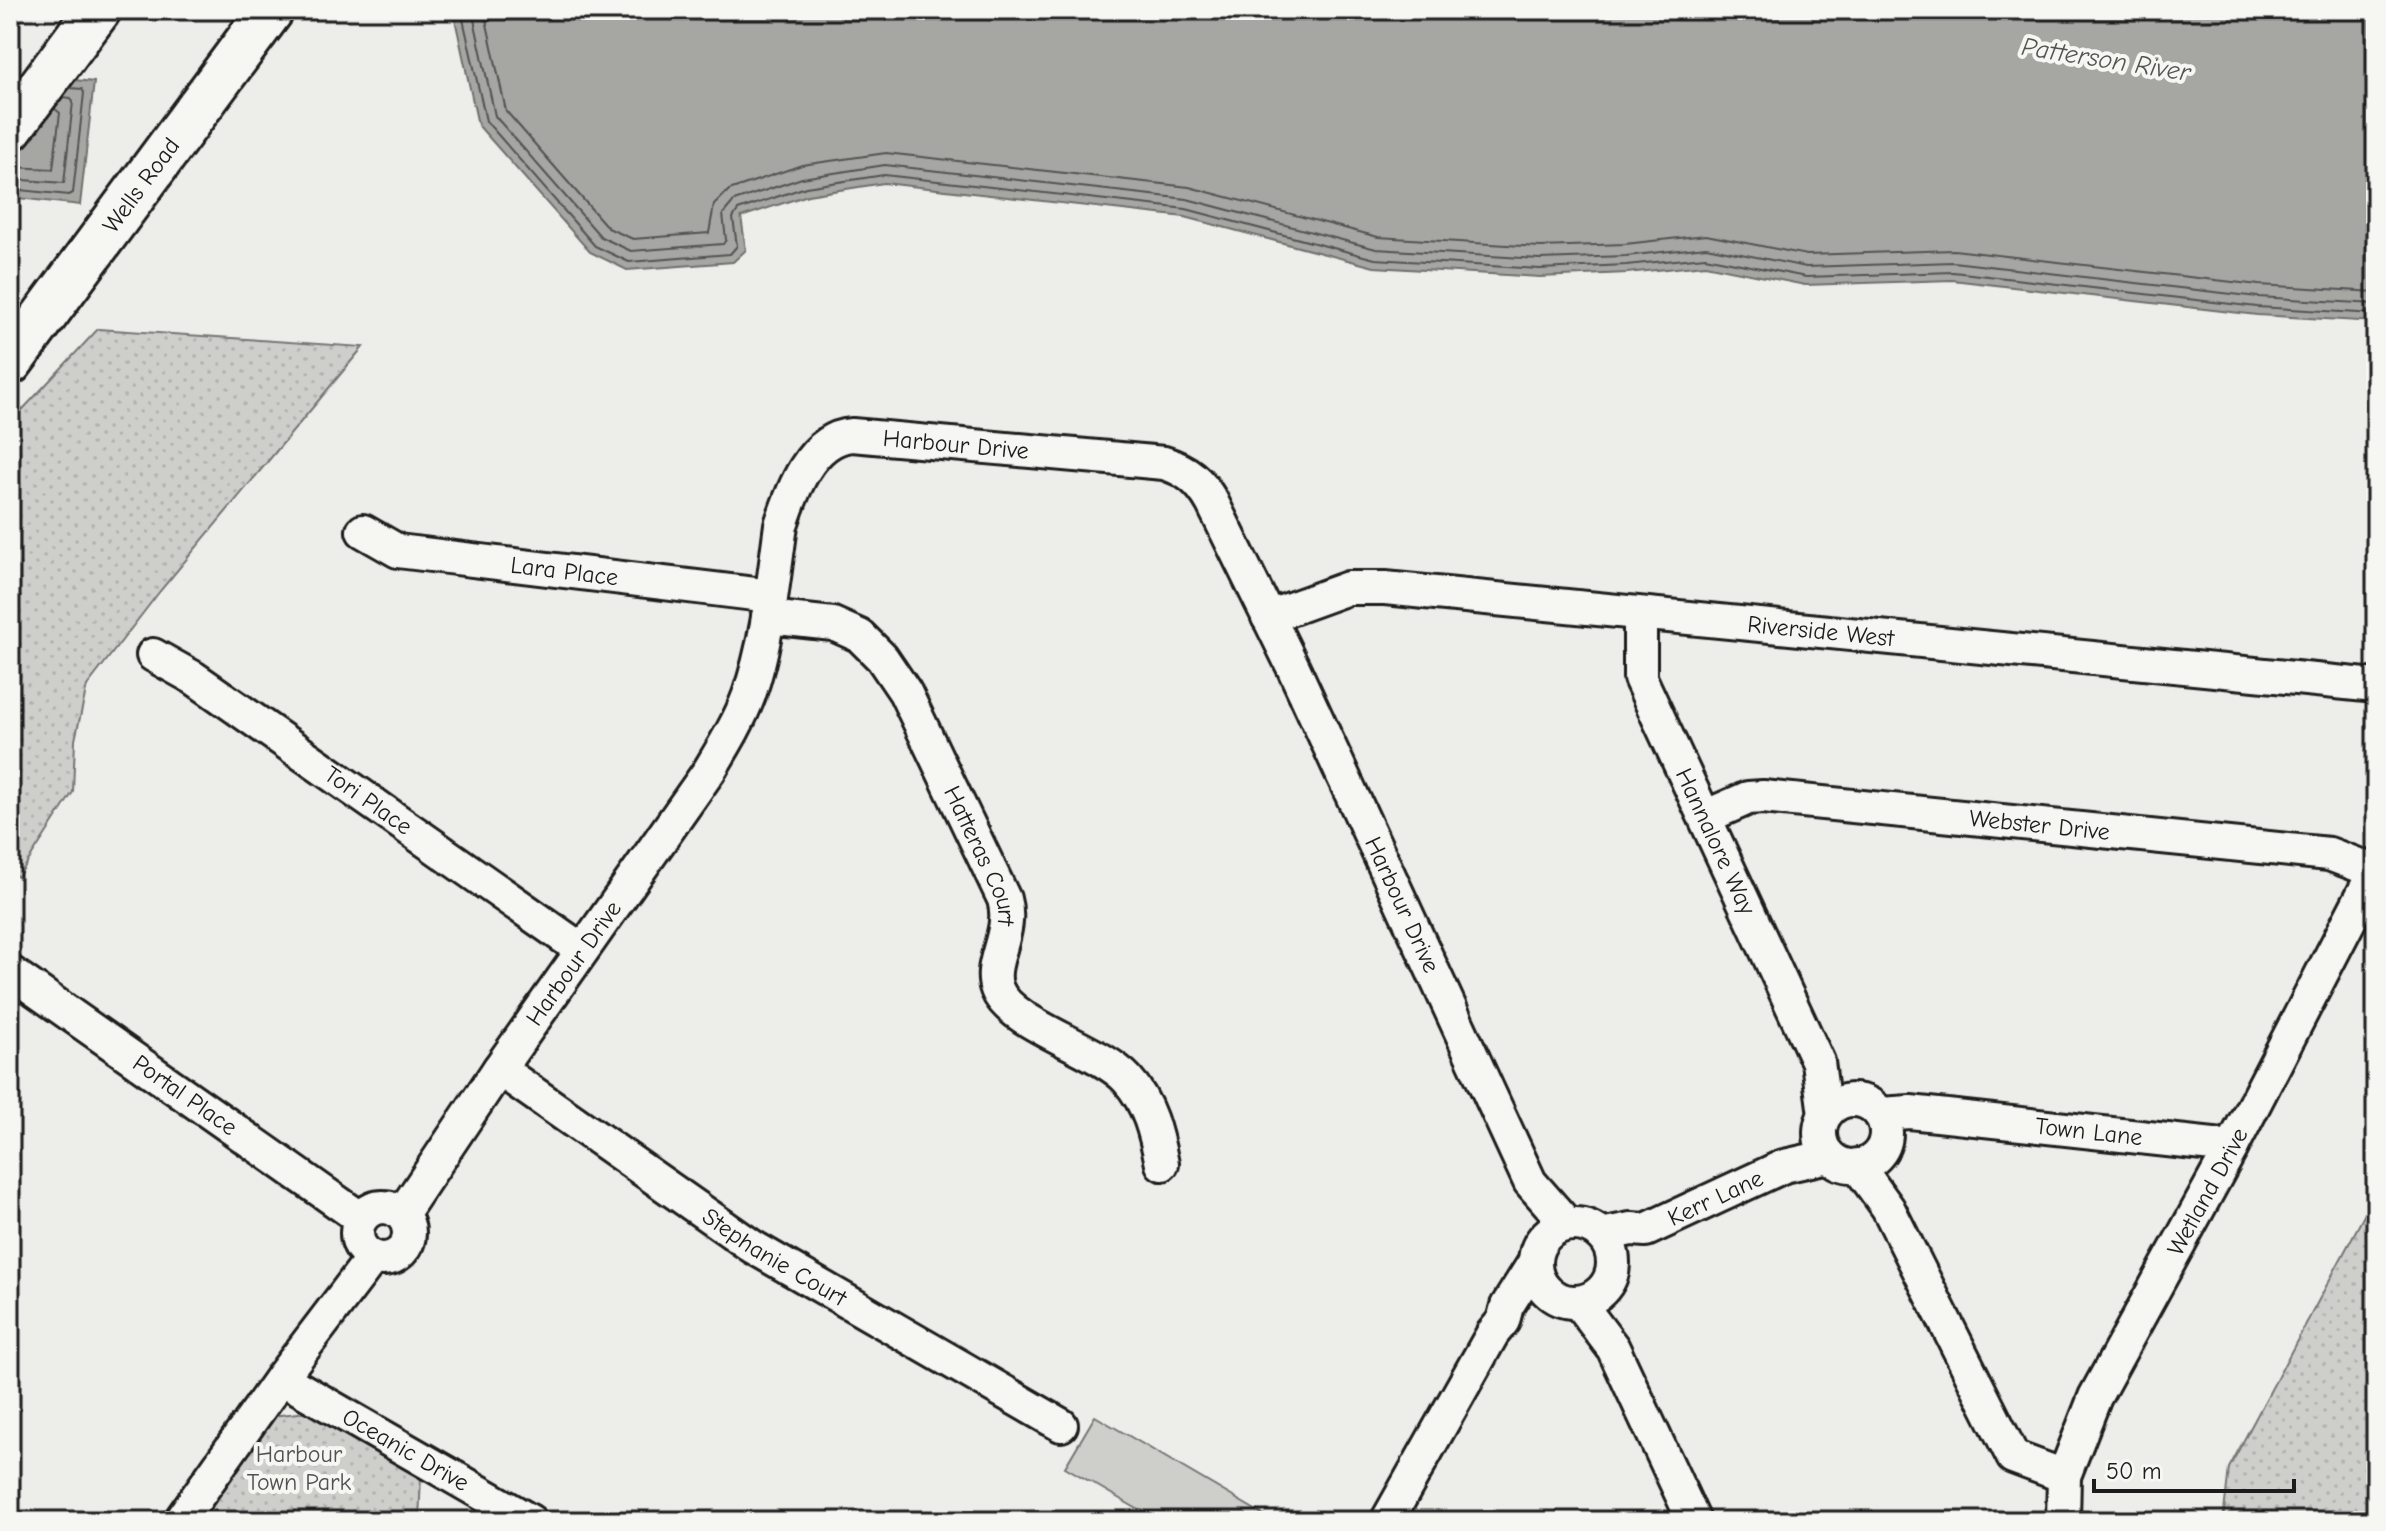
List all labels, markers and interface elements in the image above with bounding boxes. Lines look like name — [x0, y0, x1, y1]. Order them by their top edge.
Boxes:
water label: Patterson River — [2019, 32, 2194, 88]
street label: Wells Road — [97, 132, 186, 238]
street label: Harbour Drive — [882, 424, 1030, 465]
street label: Lara Place — [509, 551, 620, 591]
street label: Riverside West — [1746, 610, 1897, 652]
street label: Tori Place — [319, 760, 418, 841]
street label: Hannalore Way — [1670, 764, 1762, 919]
street label: Hatteras Court — [938, 781, 1020, 928]
street label: Webster Drive — [1968, 804, 2111, 846]
street label: Harbour Drive — [1359, 832, 1446, 977]
street label: Harbour Drive — [520, 895, 627, 1031]
street label: Portal Place — [127, 1049, 243, 1141]
street label: Town Lane — [2034, 1112, 2144, 1151]
street label: Wetland Drive — [2161, 1123, 2254, 1260]
street label: Kerr Lane — [1663, 1164, 1767, 1232]
street label: Stephanie Court — [697, 1202, 853, 1313]
street label: Oceanic Drive — [338, 1402, 474, 1497]
park label: Harbour Town Park — [247, 1440, 352, 1496]
scale bar — [2094, 1443, 2294, 1493]
text: 50 m — [2106, 1457, 2162, 1485]

